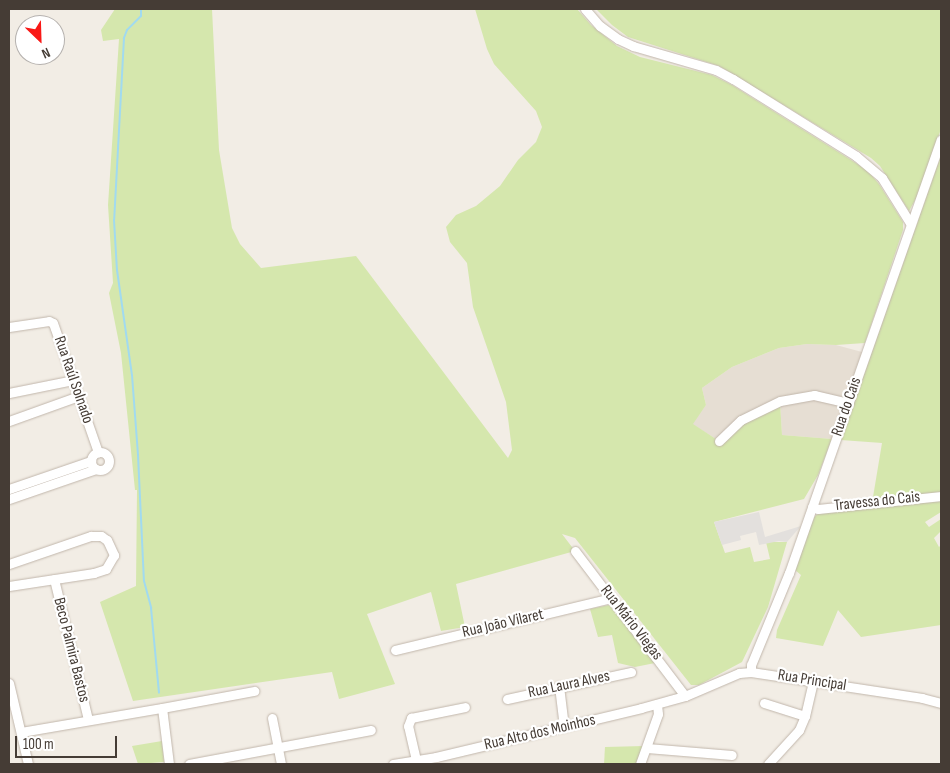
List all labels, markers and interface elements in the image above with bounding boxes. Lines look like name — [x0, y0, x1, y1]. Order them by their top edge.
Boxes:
north arrow — [15, 15, 65, 65]
text: N — [39, 44, 53, 63]
street label: Rua Raúl Solnado — [49, 334, 97, 426]
street label: Rua do Cais — [828, 375, 866, 439]
street label: Travessa do Cais — [833, 488, 921, 516]
street label: Rua Mário Viegas — [596, 582, 666, 664]
street label: Beco Palmira Bastos — [49, 596, 93, 704]
street label: Rua João Vilaret — [460, 605, 546, 643]
street label: Rua Principal — [776, 666, 848, 696]
street label: Rua Laura Alves — [526, 667, 612, 703]
street label: Rua Alto dos Moinhos — [483, 711, 597, 755]
scale bar — [18, 726, 120, 758]
text: 100 m — [23, 735, 54, 754]

